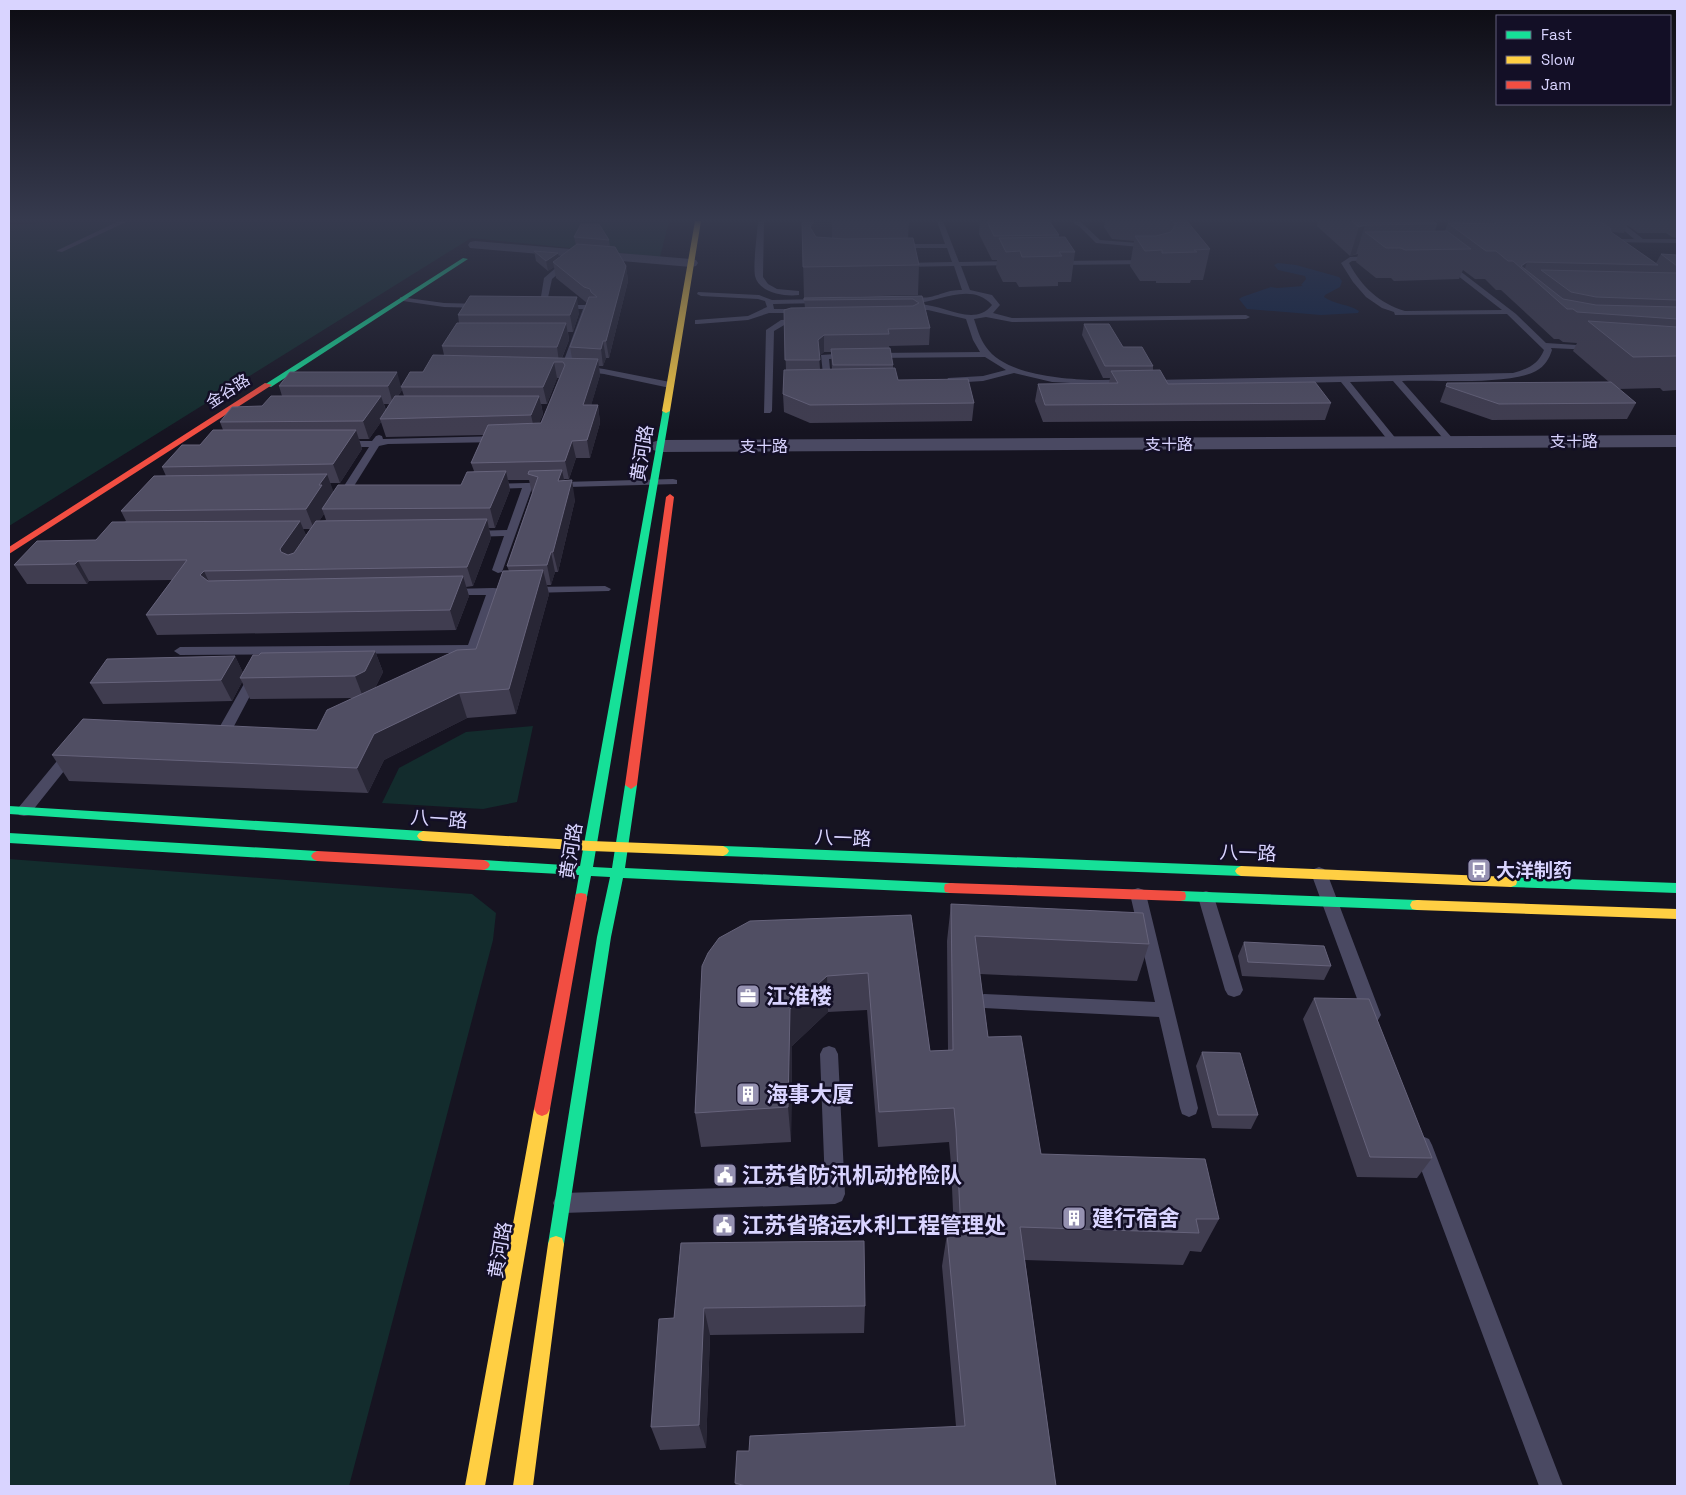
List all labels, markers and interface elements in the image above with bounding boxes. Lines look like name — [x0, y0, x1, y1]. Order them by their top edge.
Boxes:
legend — [1496, 15, 1671, 105]
text: Fast — [1541, 25, 1572, 44]
text: Slow — [1541, 50, 1575, 69]
text: Jam — [1541, 75, 1571, 94]
street label: 金谷路 — [202, 369, 254, 413]
street label: 黄河路 — [625, 423, 659, 483]
street label: 支十路 — [1550, 431, 1598, 452]
street label: 支十路 — [1145, 434, 1193, 455]
street label: 支十路 — [740, 436, 788, 457]
street label: 八一路 — [410, 805, 468, 833]
street label: 黄河路 — [554, 821, 588, 881]
street label: 八一路 — [814, 825, 872, 851]
street label: 八一路 — [1219, 840, 1277, 866]
bus stop icon: 大洋制药 — [1466, 857, 1492, 883]
place label: 大洋制药 — [1496, 858, 1572, 883]
place label: 江淮楼 — [766, 982, 832, 1010]
office icon: 江淮楼 — [735, 983, 761, 1009]
place label: 海事大厦 — [766, 1080, 854, 1108]
building icon: 海事大厦 — [735, 1081, 761, 1107]
place label: 江苏省防汛机动抢险队 — [742, 1161, 962, 1189]
public building icon: 江苏省防汛机动抢险队 — [712, 1162, 738, 1188]
place label: 建行宿舍 — [1092, 1204, 1180, 1232]
building icon: 建行宿舍 — [1061, 1205, 1087, 1231]
place label: 江苏省骆运水利工程管理处 — [742, 1211, 1006, 1239]
public building icon: 江苏省骆运水利工程管理处 — [711, 1212, 737, 1238]
street label: 黄河路 — [483, 1220, 517, 1280]

